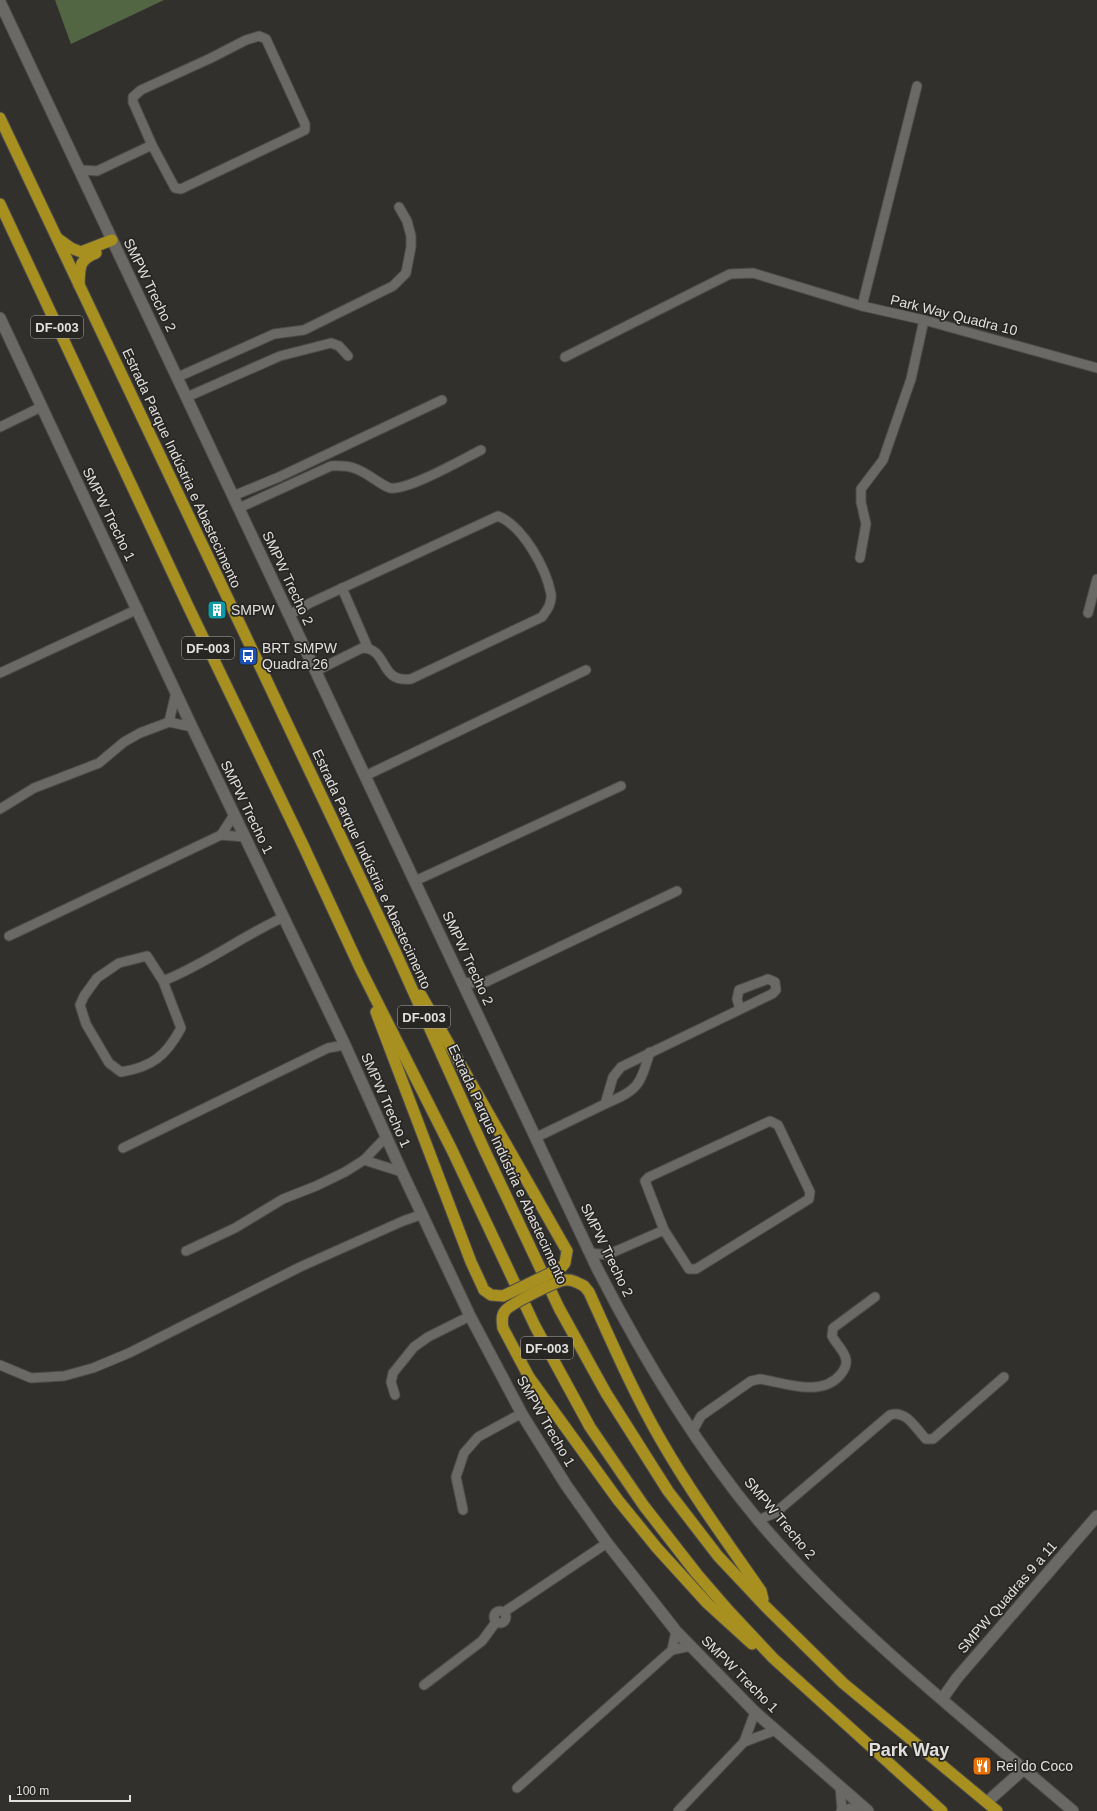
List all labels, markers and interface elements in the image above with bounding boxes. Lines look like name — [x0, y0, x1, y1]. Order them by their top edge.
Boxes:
street label: SMPW Trecho 2 — [120, 236, 180, 334]
street label: Park Way Quadra 10 — [889, 291, 1019, 339]
road number: DF-003 — [31, 316, 83, 338]
street label: Estrada Parque Indústria e Abastecimento — [119, 346, 245, 590]
street label: SMPW Trecho 1 — [79, 465, 139, 563]
street label: SMPW Trecho 2 — [259, 528, 317, 628]
building icon: SMPW — [206, 599, 228, 621]
place label: SMPW — [231, 602, 275, 618]
road number: DF-003 — [182, 637, 234, 659]
place label: BRT SMPW Quadra 26 — [262, 640, 338, 672]
bus stop icon: BRT SMPW Quadra 26 — [237, 645, 259, 667]
street label: Estrada Parque Indústria e Abastecimento — [309, 747, 435, 991]
street label: SMPW Trecho 1 — [217, 758, 277, 856]
street label: SMPW Trecho 2 — [439, 908, 497, 1008]
road number: DF-003 — [398, 1006, 450, 1028]
street label: Estrada Parque Indústria e Abastecimento — [445, 1042, 571, 1286]
street label: SMPW Trecho 1 — [358, 1050, 414, 1150]
street label: SMPW Trecho 2 — [577, 1201, 637, 1299]
road number: DF-003 — [521, 1337, 573, 1359]
street label: SMPW Trecho 1 — [514, 1373, 579, 1469]
street label: SMPW Trecho 2 — [741, 1474, 819, 1562]
street label: SMPW Quadras 9 a 11 — [954, 1538, 1060, 1656]
street label: SMPW Trecho 1 — [698, 1632, 782, 1716]
district label: Park Way — [869, 1740, 949, 1760]
restaurant icon: Rei do Coco — [971, 1755, 993, 1777]
place label: Rei do Coco — [996, 1758, 1073, 1774]
scale bar — [10, 1777, 130, 1803]
text: 100 m — [16, 1784, 49, 1798]

